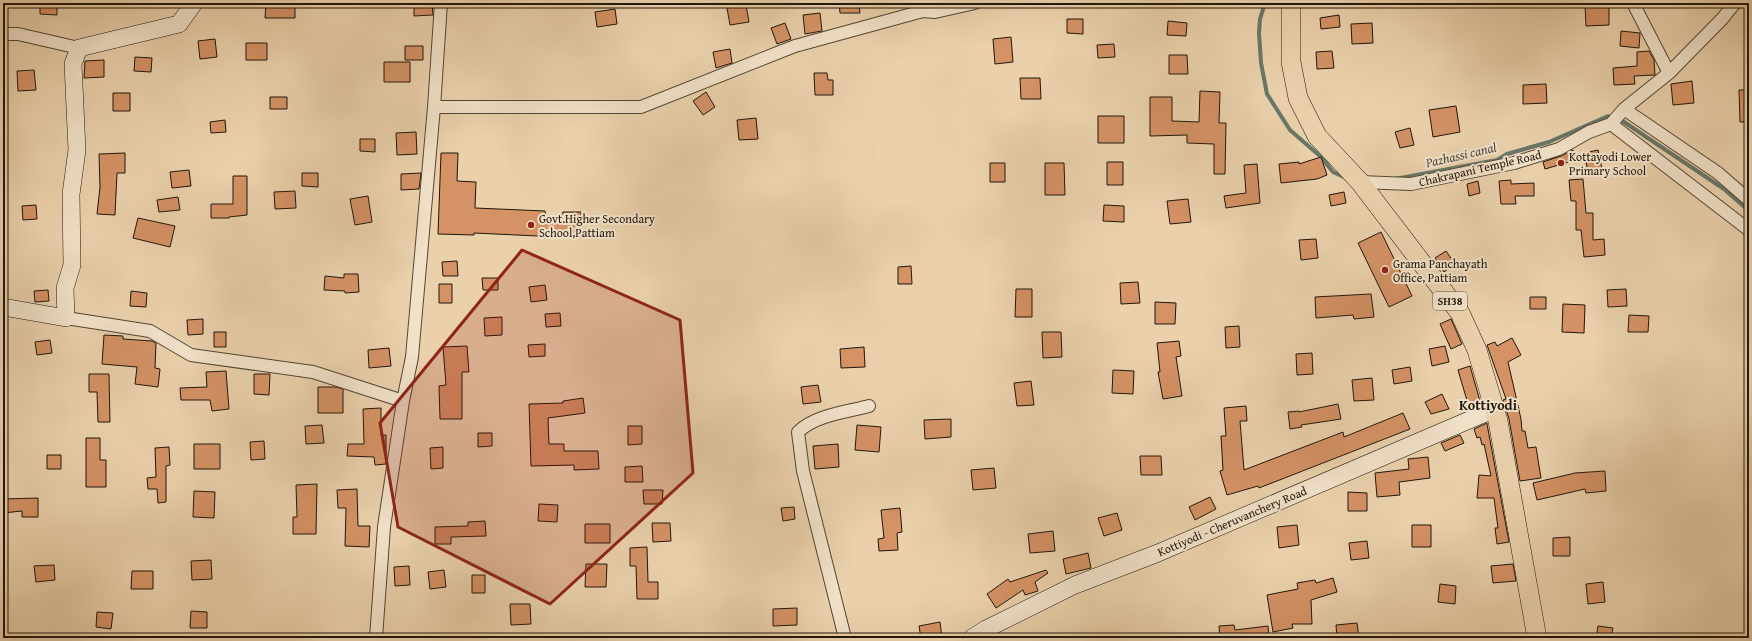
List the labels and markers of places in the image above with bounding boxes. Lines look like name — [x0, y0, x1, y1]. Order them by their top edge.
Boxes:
place label: Kottayodi Lower Primary School — [1569, 148, 1651, 179]
marker: Kottayodi Lower Primary School — [1556, 158, 1566, 168]
place label: Govt.Higher Secondary School,Pattiam — [539, 210, 655, 241]
marker: Govt.Higher Secondary School,Pattiam — [526, 220, 536, 230]
place label: Grama Panchayath Office, Pattiam — [1393, 255, 1488, 286]
marker: Grama Panchayath Office, Pattiam — [1380, 265, 1390, 275]

